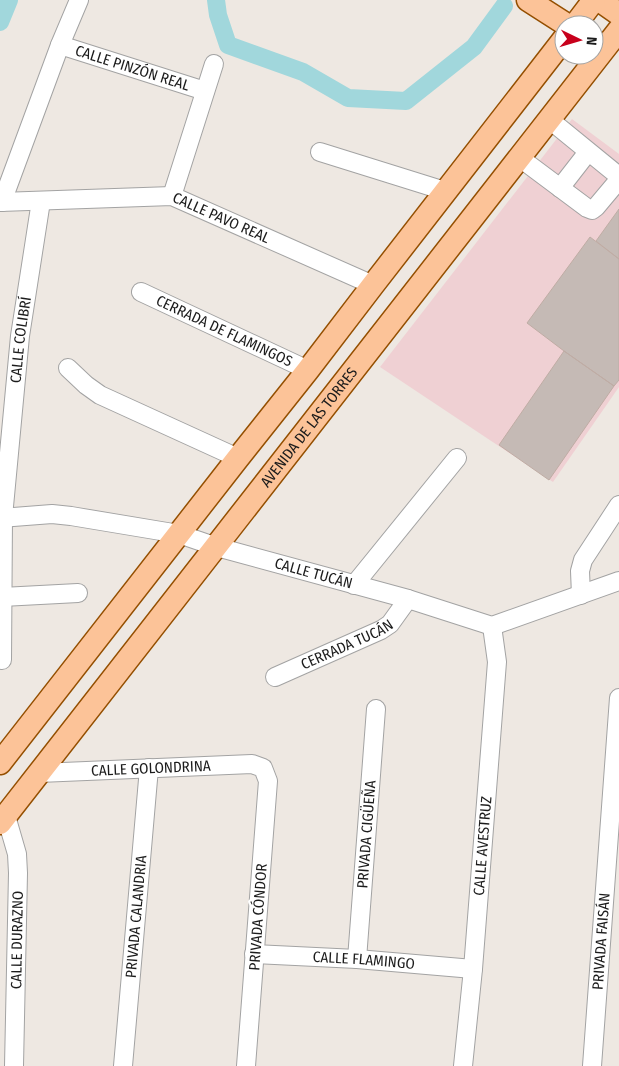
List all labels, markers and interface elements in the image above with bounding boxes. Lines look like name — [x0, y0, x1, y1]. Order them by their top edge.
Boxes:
north arrow — [554, 15, 604, 65]
text: N — [583, 36, 600, 46]
street label: CALLE PINZÓN REAL — [73, 41, 192, 95]
street label: CALLE PAVO REAL — [170, 188, 273, 247]
street label: CERRADA DE FLAMINGOS — [153, 291, 295, 371]
street label: CALLE COLIBRÍ — [7, 295, 35, 384]
street label: AVENIDA DE LAS TORRES — [257, 364, 361, 491]
street label: CALLE TUCÁN — [273, 554, 354, 592]
street label: CERRADA TUCÁN — [298, 615, 397, 673]
street label: CALLE GOLONDRINA — [91, 757, 211, 780]
street label: PRIVADA CIGÜEÑA — [353, 780, 380, 889]
street label: CALLE AVESTRUZ — [470, 796, 495, 896]
street label: PRIVADA CALANDRIA — [122, 854, 150, 979]
street label: PRIVADA CÓNDOR — [245, 863, 271, 971]
street label: CALLE DURAZNO — [7, 891, 27, 989]
street label: PRIVADA FAISÁN — [589, 892, 614, 991]
street label: CALLE FLAMINGO — [312, 948, 416, 973]

